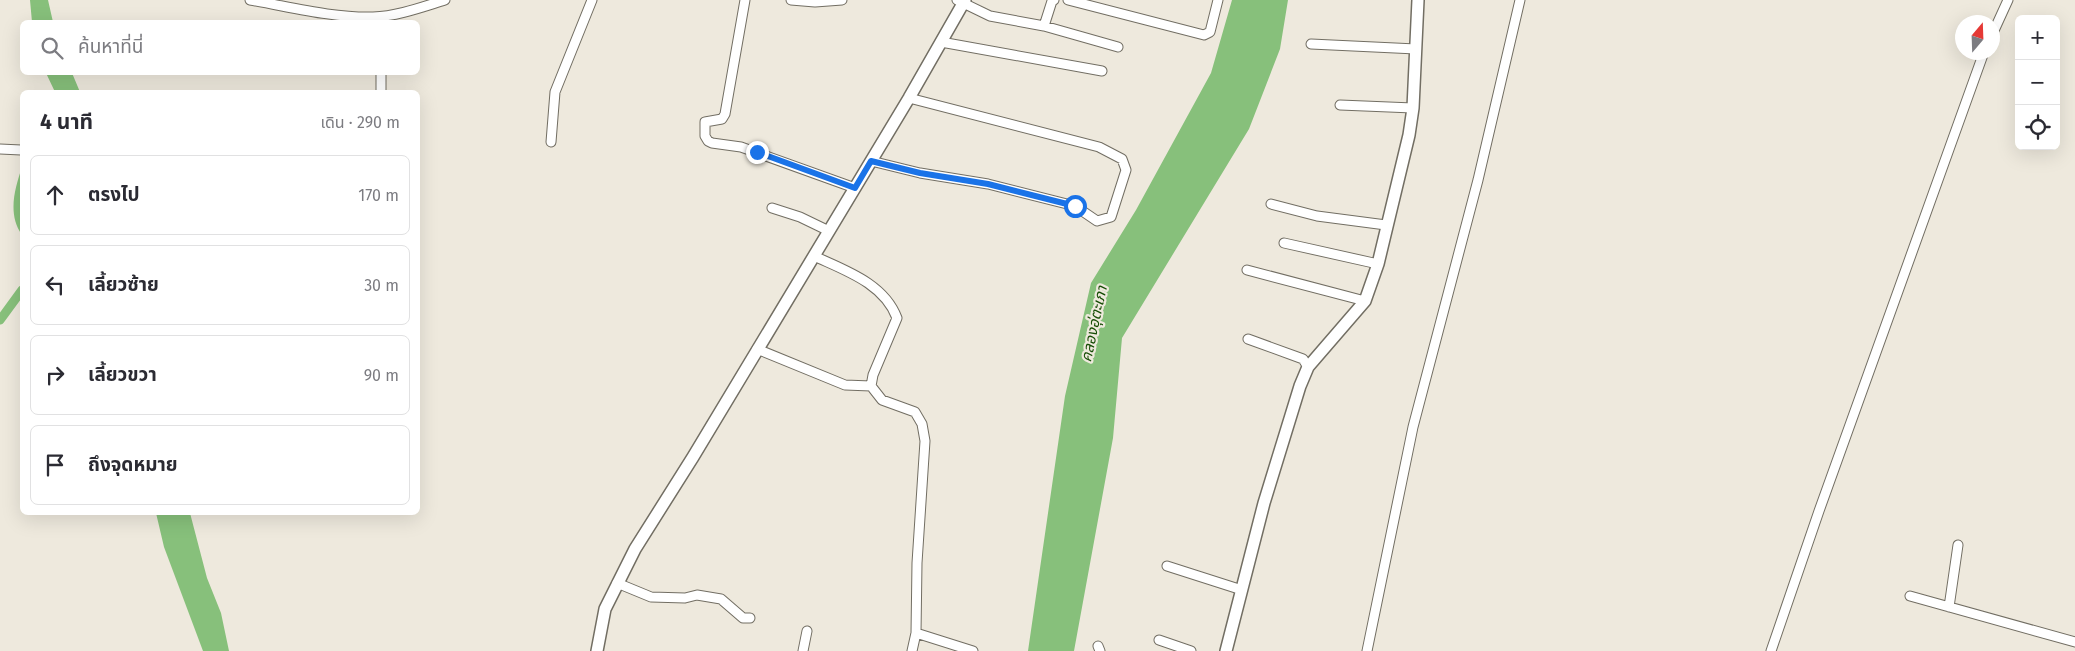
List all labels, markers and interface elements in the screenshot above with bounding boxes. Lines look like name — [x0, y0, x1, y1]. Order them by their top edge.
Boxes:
north arrow — [1955, 15, 2000, 60]
map controls — [2015, 15, 2060, 150]
button: + — [2015, 15, 2060, 60]
search box — [20, 20, 420, 75]
icon: search — [38, 34, 66, 62]
text: ค้นหาที่นี่ — [78, 35, 143, 58]
button: − — [2015, 60, 2060, 105]
button: locate — [2015, 105, 2060, 150]
text: 4 นาที — [40, 109, 93, 135]
text: เดิน · 290 m — [320, 113, 400, 132]
route end — [746, 141, 769, 164]
icon: ahead — [41, 181, 69, 209]
text: ตรงไป — [88, 183, 140, 206]
text: 170 m — [358, 186, 399, 205]
route start — [1064, 195, 1087, 218]
icon: left — [41, 271, 69, 299]
text: เลี้ยวซ้าย — [88, 273, 159, 296]
text: 30 m — [364, 276, 399, 295]
water label: คลองอุ่ตะเภา — [1077, 283, 1111, 364]
icon: right — [41, 361, 69, 389]
text: เลี้ยวขวา — [88, 363, 157, 386]
text: 90 m — [364, 366, 399, 385]
icon: arrive — [41, 451, 69, 479]
text: ถึงจุดหมาย — [88, 453, 178, 476]

